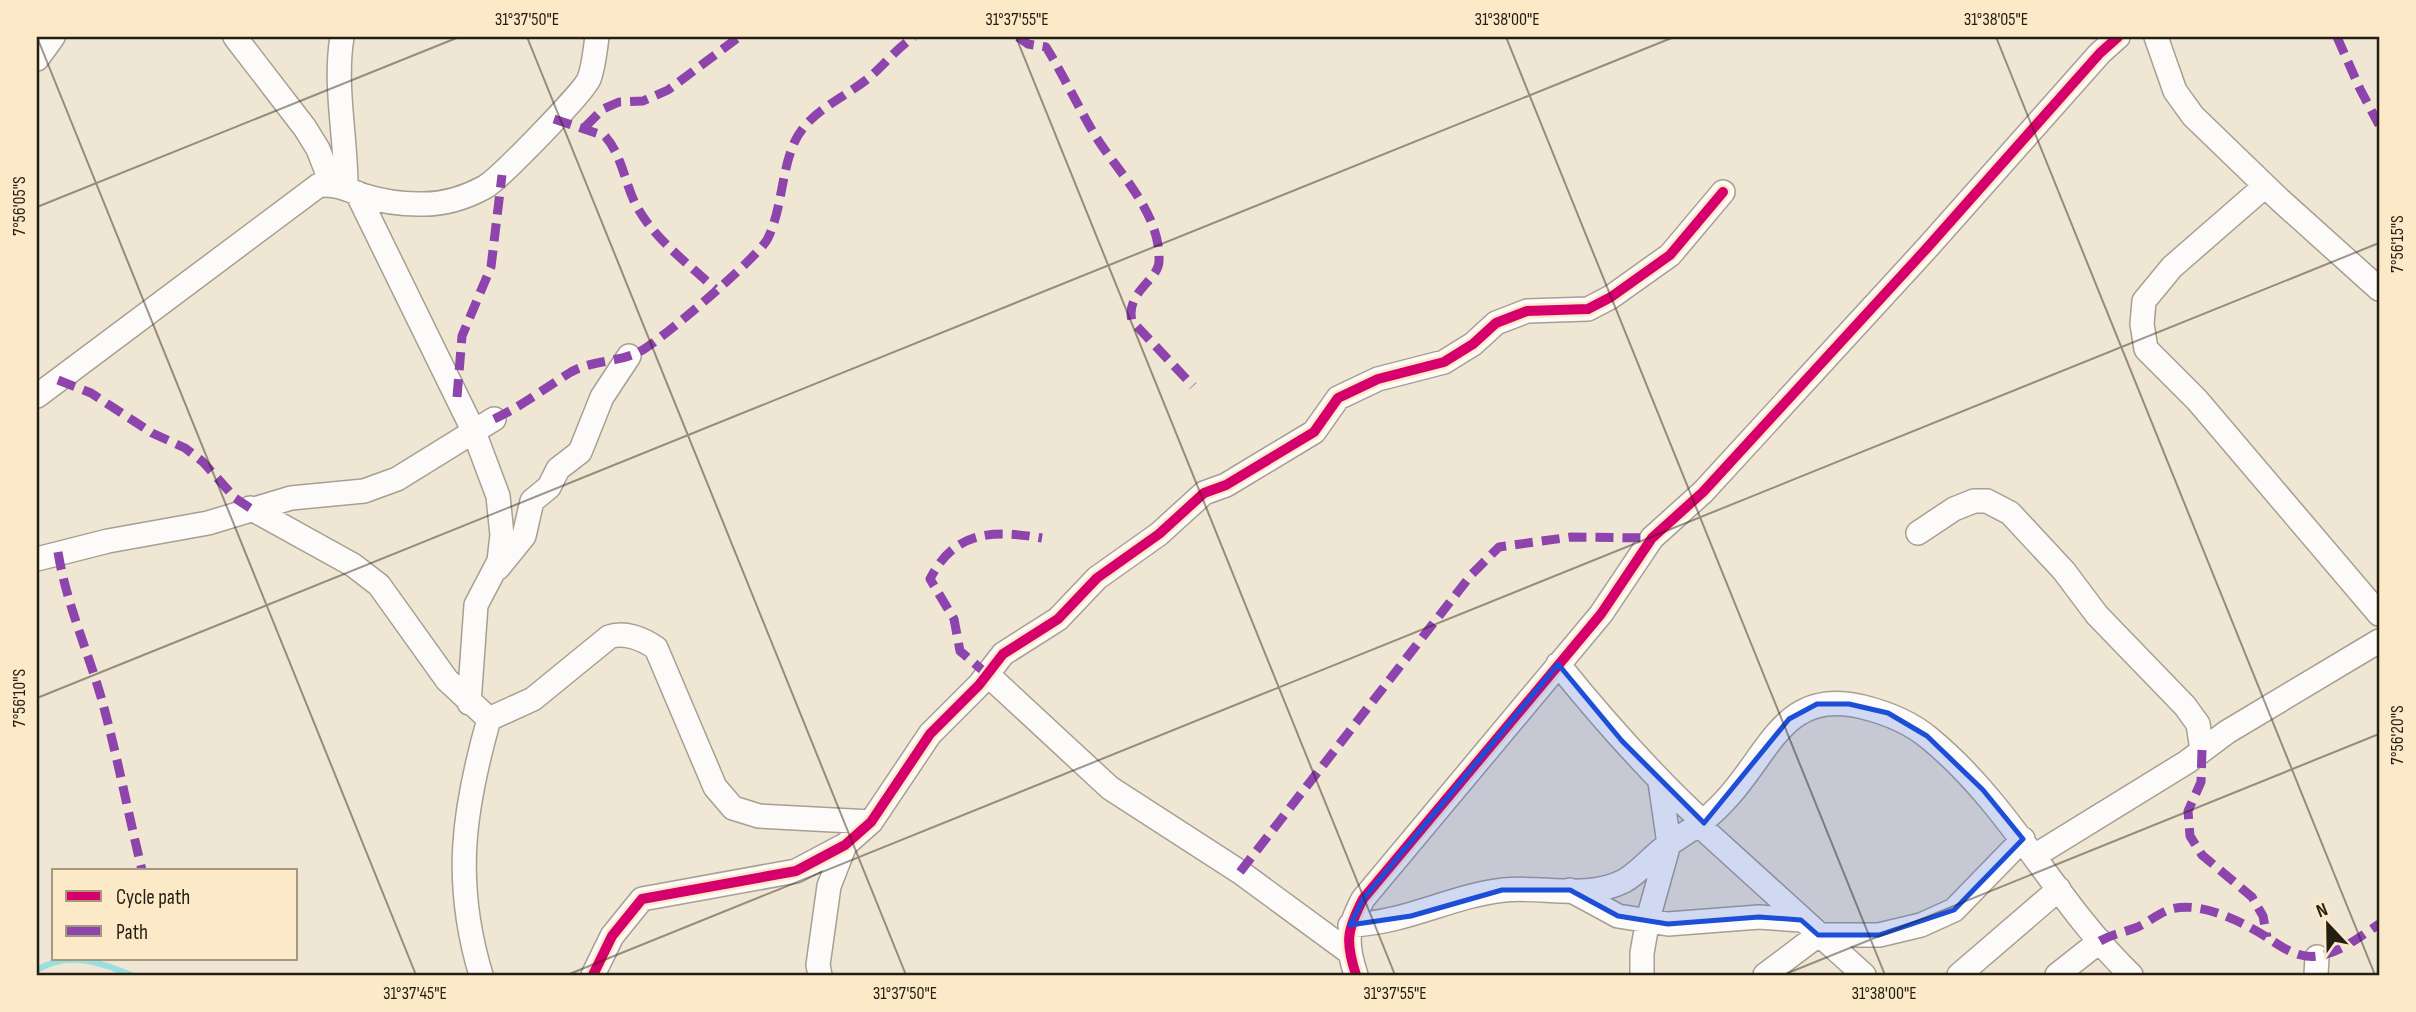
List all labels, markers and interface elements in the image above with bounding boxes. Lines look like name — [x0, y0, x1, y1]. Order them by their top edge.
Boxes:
text: 31°37'50"E — [495, 9, 559, 30]
text: 31°37'55"E — [985, 9, 1049, 30]
text: 31°38'00"E — [1474, 9, 1540, 30]
text: 31°38'05"E — [1964, 9, 2028, 30]
text: 7°56'05"S — [9, 176, 30, 236]
text: 7°56'15"S — [2387, 215, 2408, 273]
text: 7°56'10"S — [9, 668, 30, 727]
text: 7°56'20"S — [2387, 705, 2408, 765]
legend — [52, 869, 298, 960]
text: Cycle path — [116, 885, 190, 910]
north arrow — [2294, 890, 2364, 960]
text: N — [2313, 898, 2331, 923]
text: Path — [116, 920, 148, 945]
text: 31°37'45"E — [383, 983, 447, 1004]
text: 31°37'50"E — [873, 983, 937, 1004]
text: 31°37'55"E — [1363, 983, 1427, 1004]
text: 31°38'00"E — [1851, 983, 1917, 1004]

